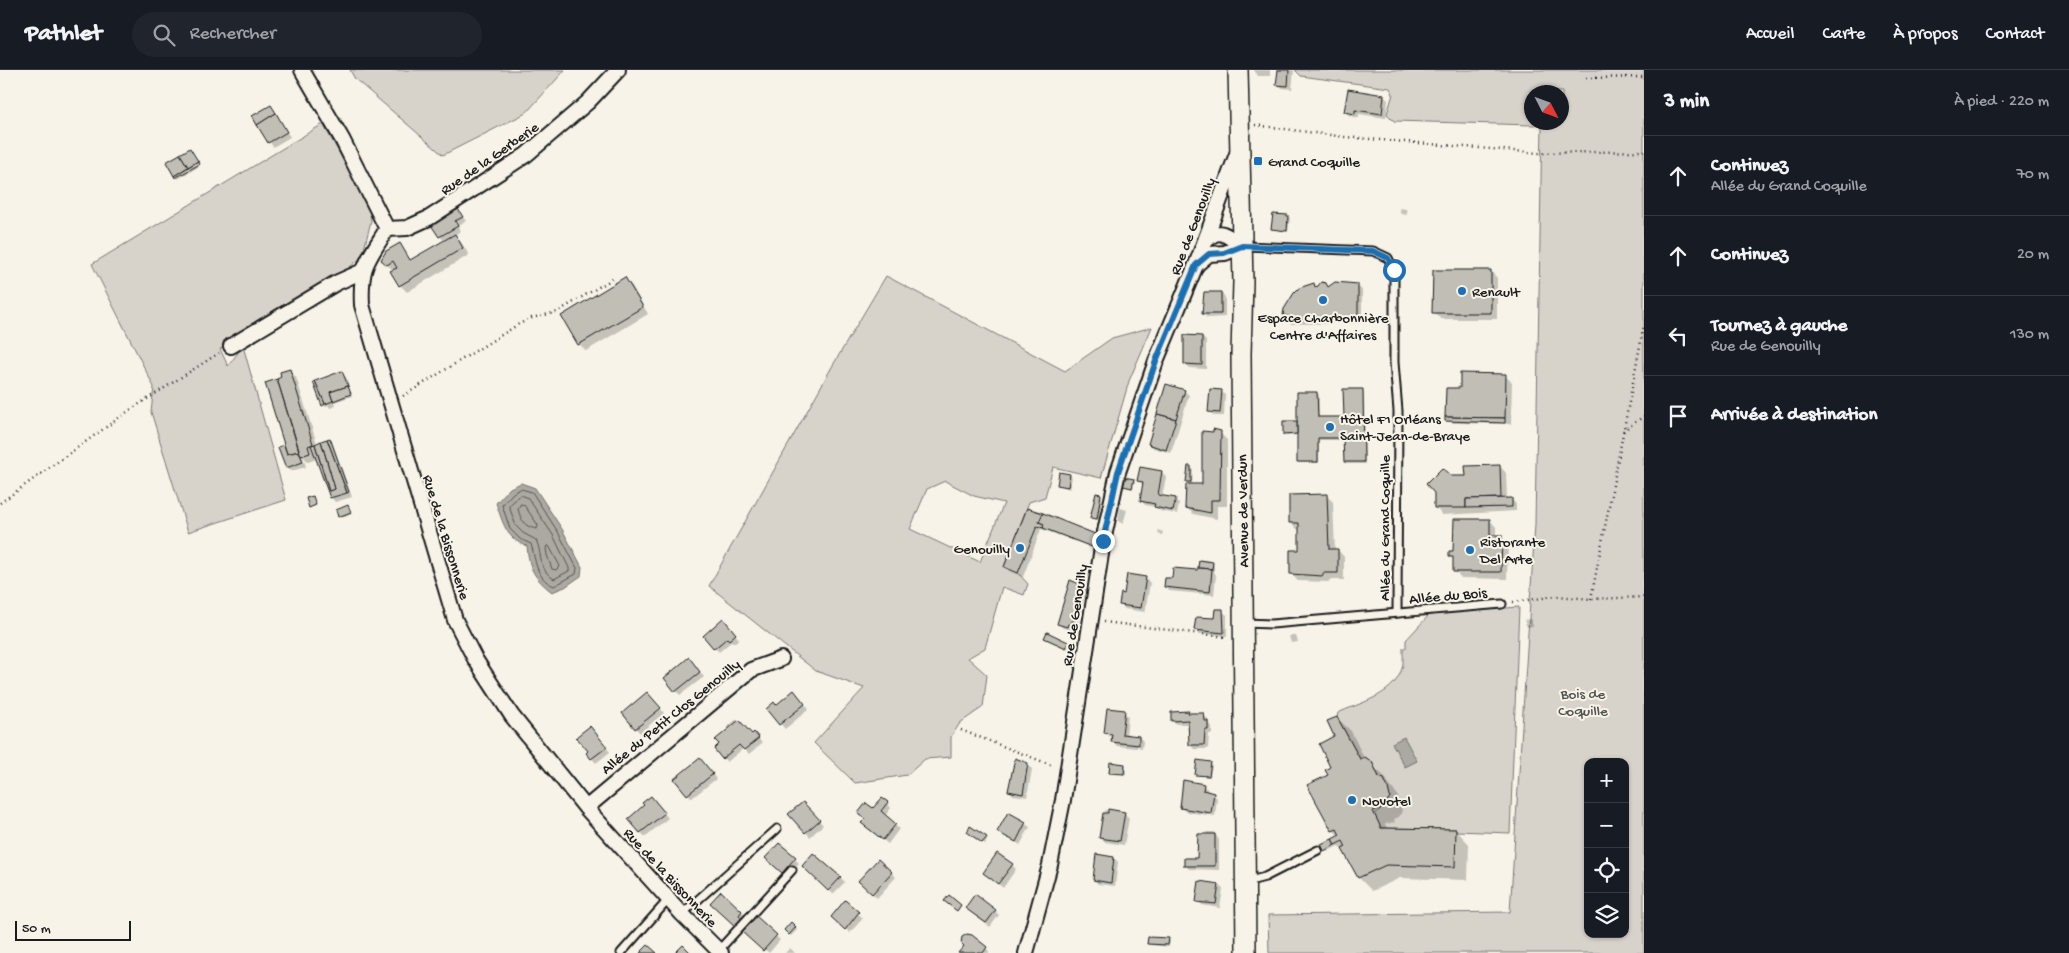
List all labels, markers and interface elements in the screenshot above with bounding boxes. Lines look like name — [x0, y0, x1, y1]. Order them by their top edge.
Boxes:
search box — [132, 12, 482, 57]
text: Pathlet — [25, 20, 102, 49]
icon: search — [150, 21, 178, 49]
text: Rechercher — [190, 23, 276, 46]
text: Accueil — [1746, 24, 1794, 45]
text: Carte — [1822, 24, 1865, 45]
text: À propos — [1893, 24, 1958, 45]
text: Contact — [1986, 24, 2044, 45]
north arrow — [1524, 85, 1569, 130]
text: 3 min — [1664, 90, 1709, 115]
text: À pied · 220 m — [1954, 93, 2049, 112]
street label: Rue de la Gerberie — [437, 119, 543, 200]
place label: Grand Coquille — [1268, 154, 1360, 172]
marker: Grand Coquille — [1252, 155, 1264, 167]
text: Continuez — [1711, 155, 1788, 178]
icon: ahead — [1664, 162, 1692, 190]
text: 70 m — [2016, 166, 2049, 185]
street label: Rue de Genouilly — [1167, 175, 1221, 278]
text: Allée du Grand Coquille — [1711, 178, 1867, 197]
icon: ahead — [1664, 242, 1692, 270]
text: Continuez — [1711, 244, 1788, 267]
text: 20 m — [2017, 246, 2049, 265]
route start — [1383, 259, 1406, 282]
place label: Renault — [1472, 284, 1521, 302]
marker: Renault — [1456, 285, 1468, 297]
marker: Espace Charbonnière Centre d'Affaires — [1317, 294, 1329, 306]
place label: Espace Charbonnière Centre d'Affaires — [1258, 310, 1389, 345]
text: Tournez à gauche — [1711, 315, 1847, 338]
icon: left — [1664, 322, 1692, 350]
text: 130 m — [2010, 326, 2049, 345]
text: Rue de Genouilly — [1711, 338, 1821, 357]
icon: arrive — [1664, 402, 1692, 430]
text: Arrivée à destination — [1711, 404, 1877, 427]
place label: Hôtel F1 Orléans Saint-Jean-de-Braye — [1340, 411, 1470, 446]
marker: Hôtel F1 Orléans Saint-Jean-de-Braye — [1324, 421, 1336, 433]
street label: Avenue de Verdun — [1234, 454, 1254, 568]
street label: Allée du Grand Coquille — [1377, 455, 1395, 601]
street label: Rue de la Bissonnerie — [418, 473, 473, 602]
route end — [1092, 530, 1115, 553]
place label: Ristorante Del Arte — [1479, 534, 1545, 569]
place label: Genouilly — [954, 541, 1011, 559]
marker: Genouilly — [1014, 542, 1026, 554]
marker: Ristorante Del Arte — [1464, 544, 1476, 556]
street label: Rue de Genouilly — [1059, 563, 1093, 667]
street label: Allée du Bois — [1408, 585, 1488, 609]
street label: Allée du Petit Clos Genouilly — [598, 656, 745, 779]
park label: Bois de Coquille — [1558, 686, 1608, 721]
map controls — [1584, 758, 1629, 938]
button: + — [1584, 758, 1629, 803]
place label: Novotel — [1362, 793, 1411, 811]
marker: Novotel — [1346, 794, 1358, 806]
button: − — [1584, 803, 1629, 848]
street label: Rue de la Bissonnerie — [619, 825, 720, 932]
button: locate — [1584, 848, 1629, 893]
button: layers — [1584, 893, 1629, 938]
scale bar — [15, 918, 131, 941]
text: 50 m — [22, 921, 51, 938]

